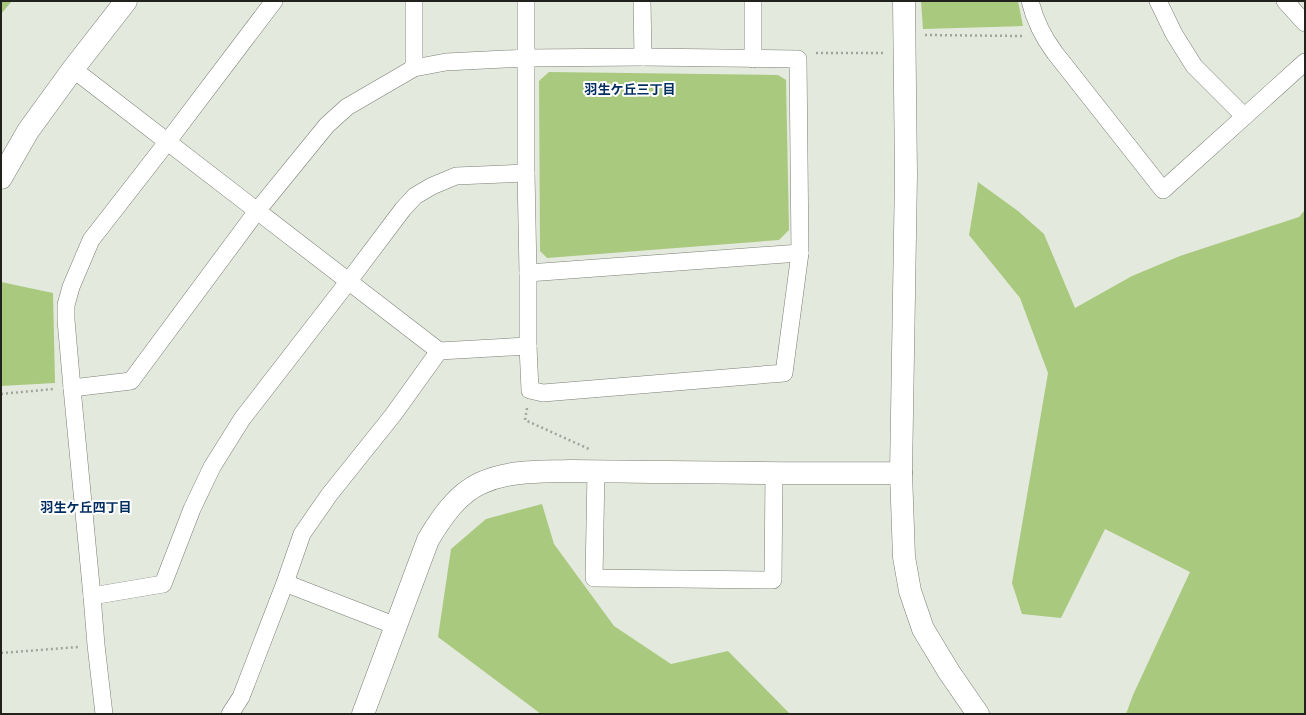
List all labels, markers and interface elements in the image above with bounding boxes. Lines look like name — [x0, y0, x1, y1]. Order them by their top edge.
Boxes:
district label: 羽生ケ丘三丁目 — [584, 81, 676, 98]
district label: 羽生ケ丘四丁目 — [40, 499, 132, 516]

